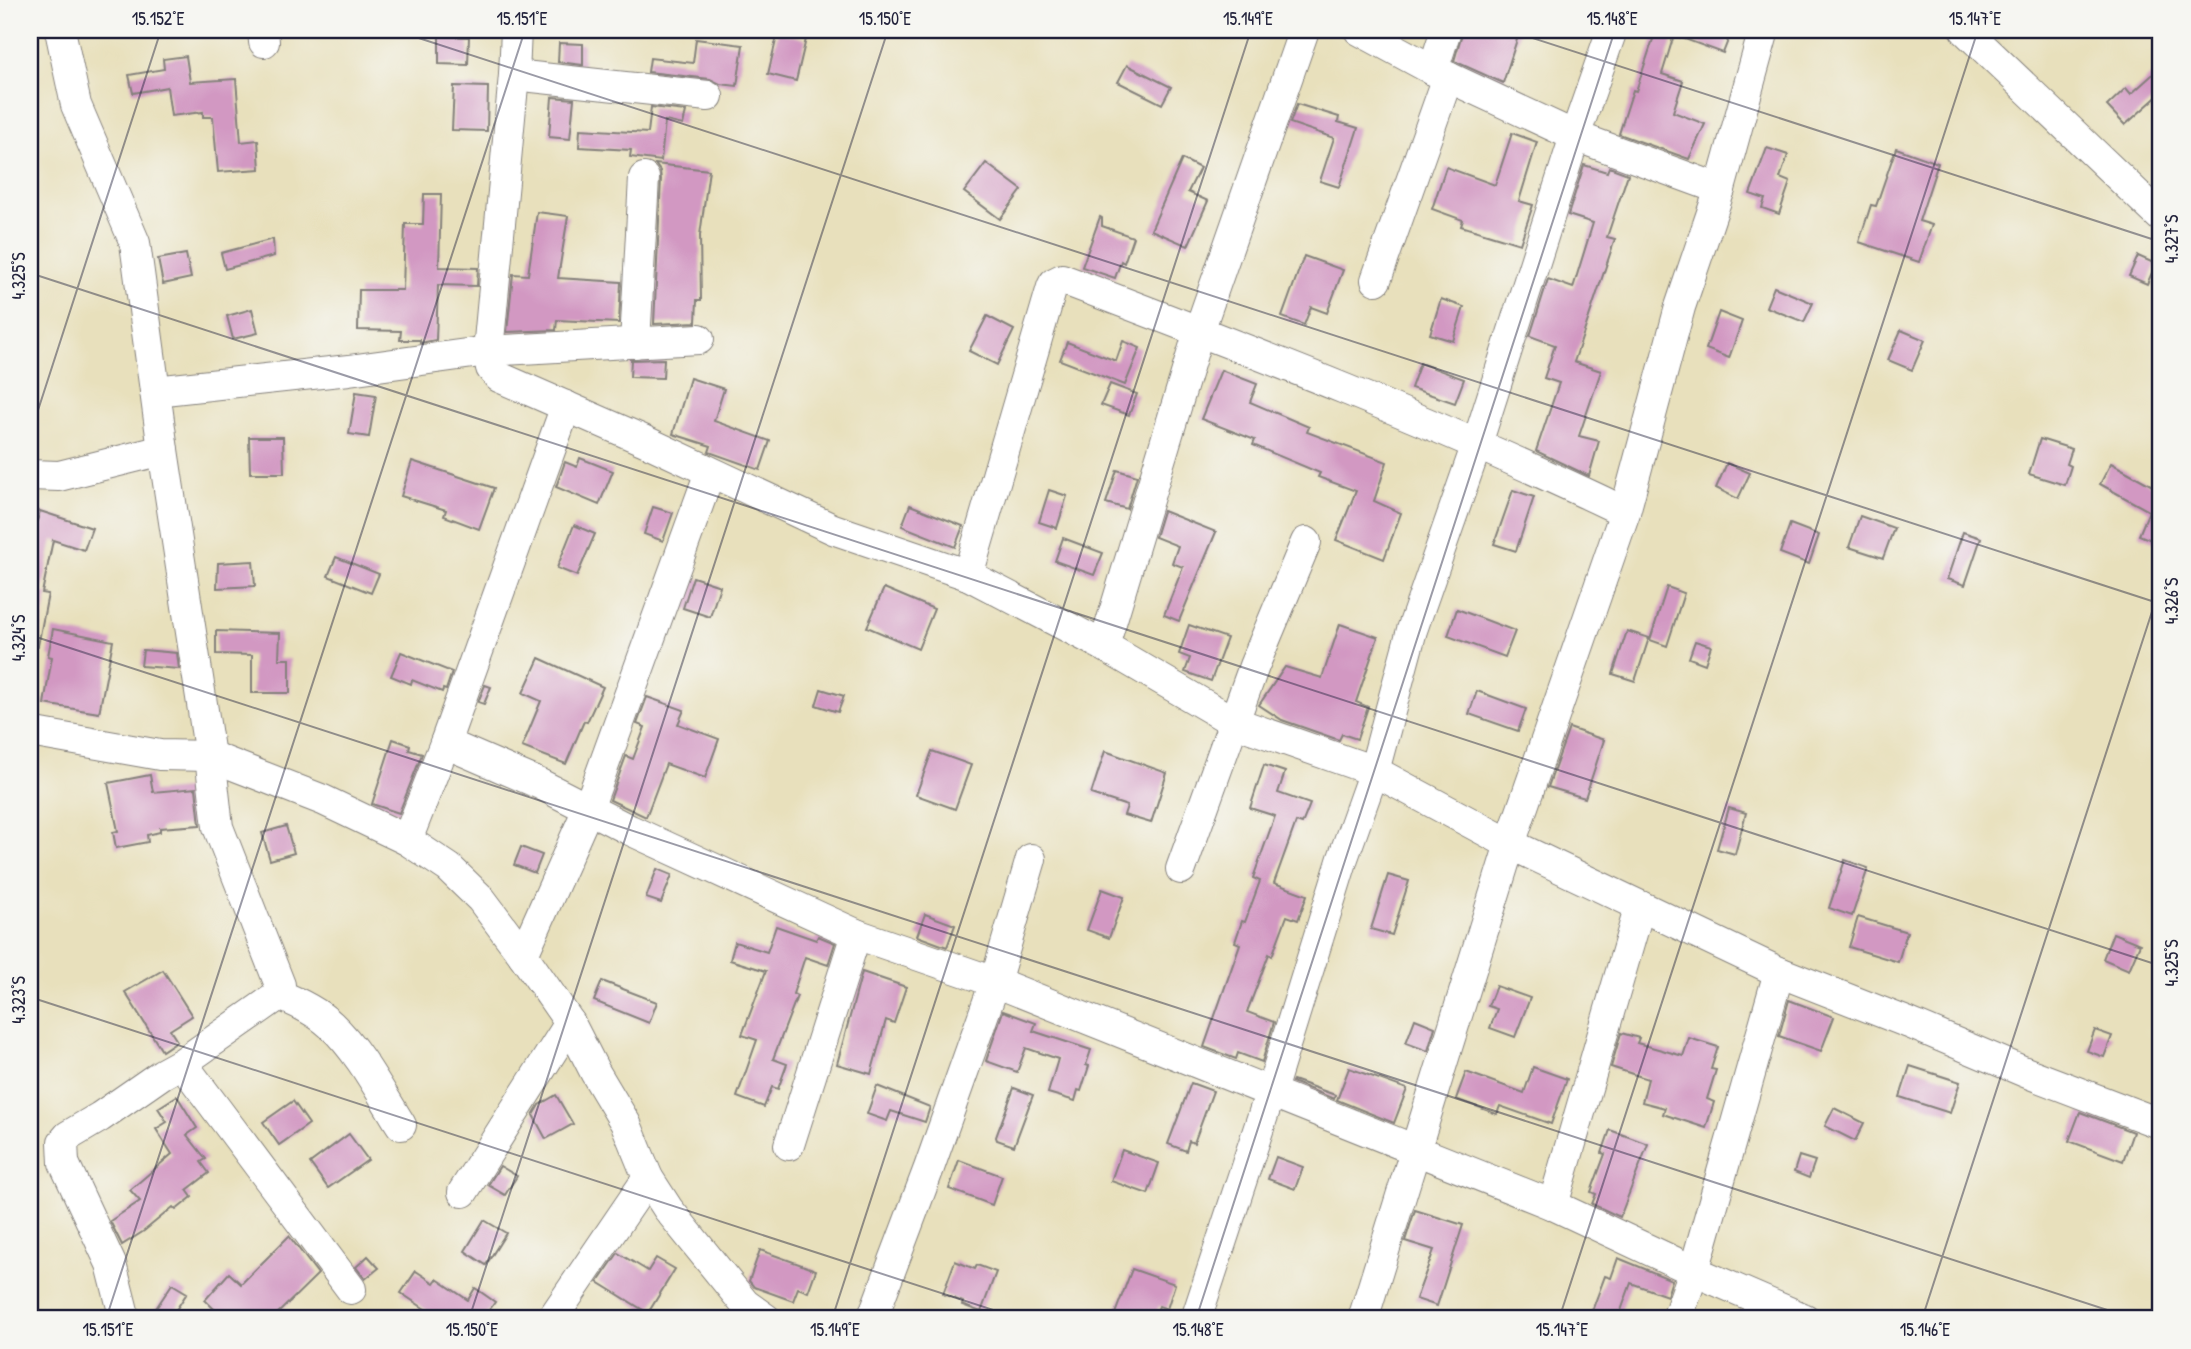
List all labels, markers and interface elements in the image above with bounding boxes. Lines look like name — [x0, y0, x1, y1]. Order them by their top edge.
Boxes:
text: 15.152°E — [132, 6, 184, 31]
text: 15.151°E — [497, 6, 547, 31]
text: 15.150°E — [859, 6, 911, 31]
text: 15.149°E — [1223, 6, 1273, 31]
text: 15.148°E — [1586, 6, 1638, 31]
text: 15.147°E — [1949, 6, 2001, 31]
text: 4.327°S — [2159, 215, 2184, 263]
text: 4.325°S — [6, 252, 31, 300]
text: 4.326°S — [2159, 578, 2184, 624]
text: 4.324°S — [6, 615, 31, 661]
text: 4.325°S — [2159, 939, 2184, 987]
text: 4.323°S — [6, 976, 31, 1024]
text: 15.151°E — [83, 1317, 133, 1342]
text: 15.150°E — [446, 1317, 498, 1342]
text: 15.149°E — [810, 1317, 860, 1342]
text: 15.148°E — [1172, 1317, 1224, 1342]
text: 15.147°E — [1536, 1317, 1588, 1342]
text: 15.146°E — [1900, 1317, 1950, 1342]

